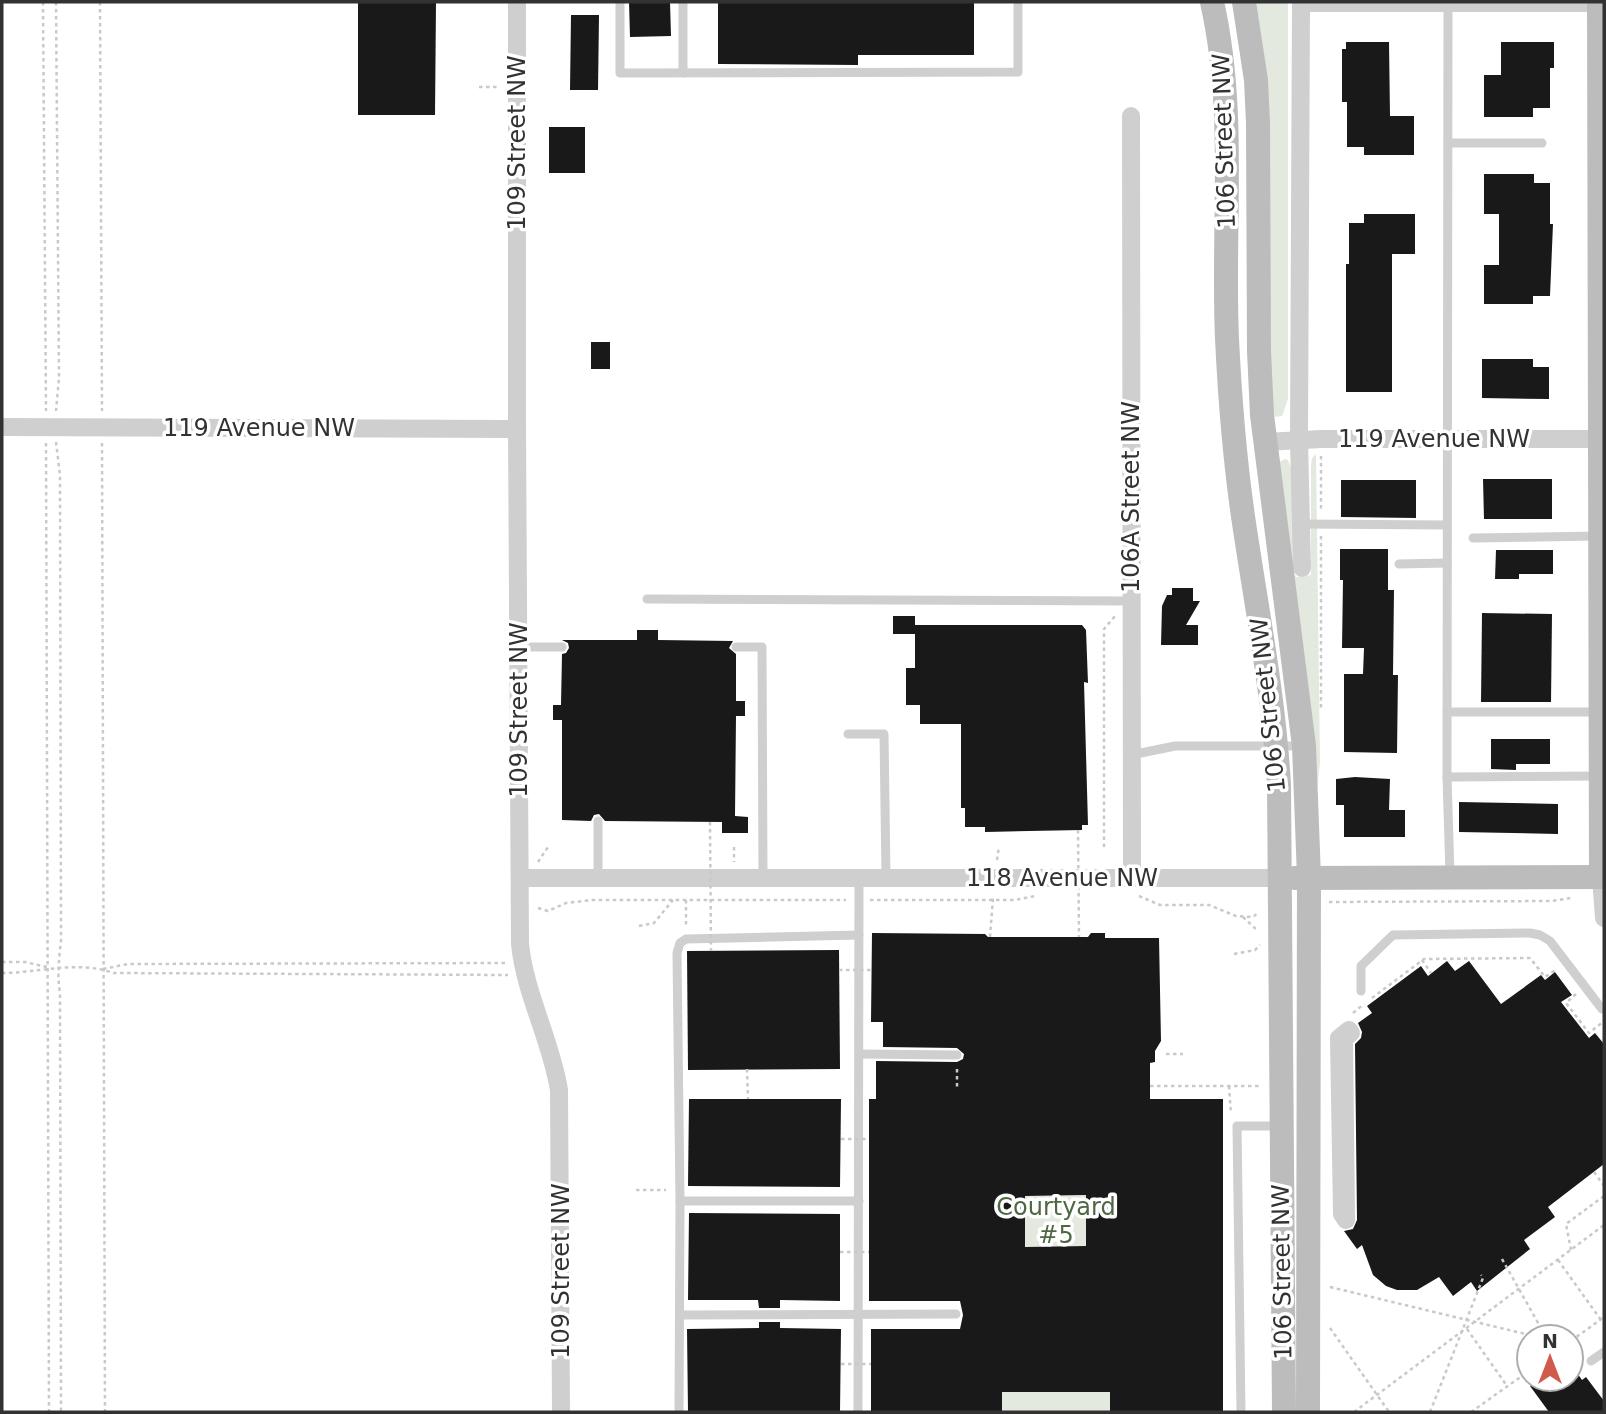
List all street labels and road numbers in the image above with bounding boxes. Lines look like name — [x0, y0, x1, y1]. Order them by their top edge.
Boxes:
street label: 106 Street NW — [1207, 53, 1241, 229]
street label: 109 Street NW — [503, 55, 531, 231]
street label: 106A Street NW — [1117, 401, 1145, 593]
street label: 119 Avenue NW — [163, 414, 355, 442]
street label: 119 Avenue NW — [1338, 425, 1530, 453]
street label: 106 Street NW — [1245, 616, 1291, 794]
street label: 109 Street NW — [505, 622, 533, 798]
street label: 118 Avenue NW — [966, 864, 1158, 892]
street label: 109 Street NW — [547, 1183, 575, 1359]
street label: 106 Street NW — [1266, 1184, 1298, 1360]

